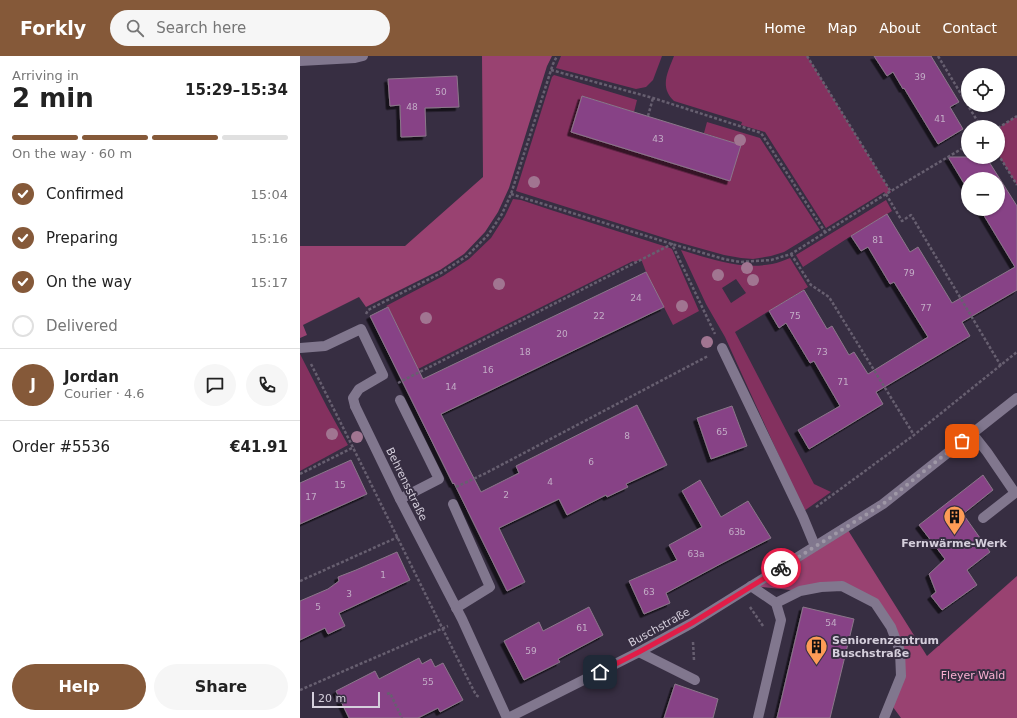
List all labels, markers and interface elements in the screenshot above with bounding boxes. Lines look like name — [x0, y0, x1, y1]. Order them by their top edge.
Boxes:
search box — [110, 10, 390, 46]
text: Forkly — [20, 17, 86, 39]
icon: search — [124, 17, 146, 39]
text: Search here — [156, 19, 246, 37]
text: Home — [764, 20, 806, 36]
text: Map — [828, 20, 857, 36]
text: About — [879, 20, 921, 36]
text: Contact — [943, 20, 997, 36]
text: Arriving in — [12, 68, 79, 83]
map controls — [961, 68, 1005, 216]
button: locate — [961, 68, 1005, 112]
house number: 39 — [914, 72, 926, 82]
text: 15:29–15:34 — [185, 81, 288, 99]
text: 2 min — [12, 83, 94, 113]
house number: 50 — [435, 87, 447, 97]
house number: 48 — [406, 102, 418, 112]
house number: 41 — [934, 114, 946, 124]
button: + — [961, 120, 1005, 164]
house number: 43 — [652, 134, 664, 144]
text: On the way · 60 m — [12, 146, 132, 161]
button: − — [961, 172, 1005, 216]
icon: check — [12, 183, 34, 205]
text: Confirmed — [46, 185, 124, 203]
text: 15:04 — [251, 187, 288, 202]
icon: check — [12, 227, 34, 249]
text: Preparing — [46, 229, 118, 247]
text: 15:16 — [251, 231, 288, 246]
house number: 81 — [872, 235, 884, 245]
house number: 79 — [903, 268, 915, 278]
icon: check — [12, 271, 34, 293]
text: On the way — [46, 273, 132, 291]
text: 15:17 — [251, 275, 288, 290]
house number: 24 — [630, 293, 642, 303]
house number: 77 — [920, 303, 932, 313]
house number: 22 — [593, 311, 605, 321]
house number: 75 — [789, 311, 801, 321]
text: Delivered — [46, 317, 118, 335]
house number: 20 — [556, 329, 568, 339]
house number: 18 — [519, 347, 531, 357]
house number: 73 — [816, 347, 828, 357]
button: chat — [194, 364, 236, 406]
button: phone — [246, 364, 288, 406]
house number: 16 — [482, 365, 494, 375]
text: Jordan — [64, 368, 119, 386]
text: J — [30, 376, 36, 394]
house number: 71 — [837, 377, 849, 387]
house number: 14 — [445, 382, 457, 392]
text: Courier · 4.6 — [64, 386, 145, 401]
pin — [945, 424, 979, 458]
house number: 65 — [716, 427, 728, 437]
icon: bag — [951, 430, 973, 452]
house number: 8 — [624, 431, 630, 441]
text: Order #5536 — [12, 438, 110, 456]
text: €41.91 — [230, 438, 288, 456]
street label: Behrensstraße — [383, 445, 430, 523]
house number: 6 — [588, 457, 594, 467]
house number: 4 — [547, 477, 553, 487]
house number: 15 — [334, 480, 346, 490]
house number: 2 — [503, 490, 509, 500]
house number: 17 — [305, 492, 317, 502]
building icon: Fernwärme-Werk — [941, 504, 967, 537]
house number: 63b — [728, 527, 746, 537]
place label: Fernwärme-Werk — [901, 537, 1008, 550]
courier — [761, 548, 801, 588]
house number: 63a — [688, 549, 704, 559]
icon: bike — [770, 557, 792, 579]
house number: 1 — [380, 570, 386, 580]
house number: 63 — [643, 587, 655, 597]
house number: 3 — [346, 589, 352, 599]
house number: 5 — [315, 602, 321, 612]
street label: Buschstraße — [626, 605, 692, 650]
house number: 54 — [825, 618, 837, 628]
house number: 61 — [576, 623, 588, 633]
building icon: Seniorenzentrum Buschstraße — [803, 633, 829, 666]
place label: Seniorenzentrum Buschstraße — [832, 634, 939, 660]
house number: 59 — [525, 646, 537, 656]
pin — [583, 655, 617, 689]
icon: home — [589, 661, 611, 683]
button: Help — [12, 664, 146, 710]
button: Share — [154, 664, 288, 710]
park label: Fleyer Wald — [941, 669, 1005, 682]
house number: 55 — [422, 677, 434, 687]
scale bar — [312, 690, 380, 709]
text: 20 m — [318, 692, 346, 705]

